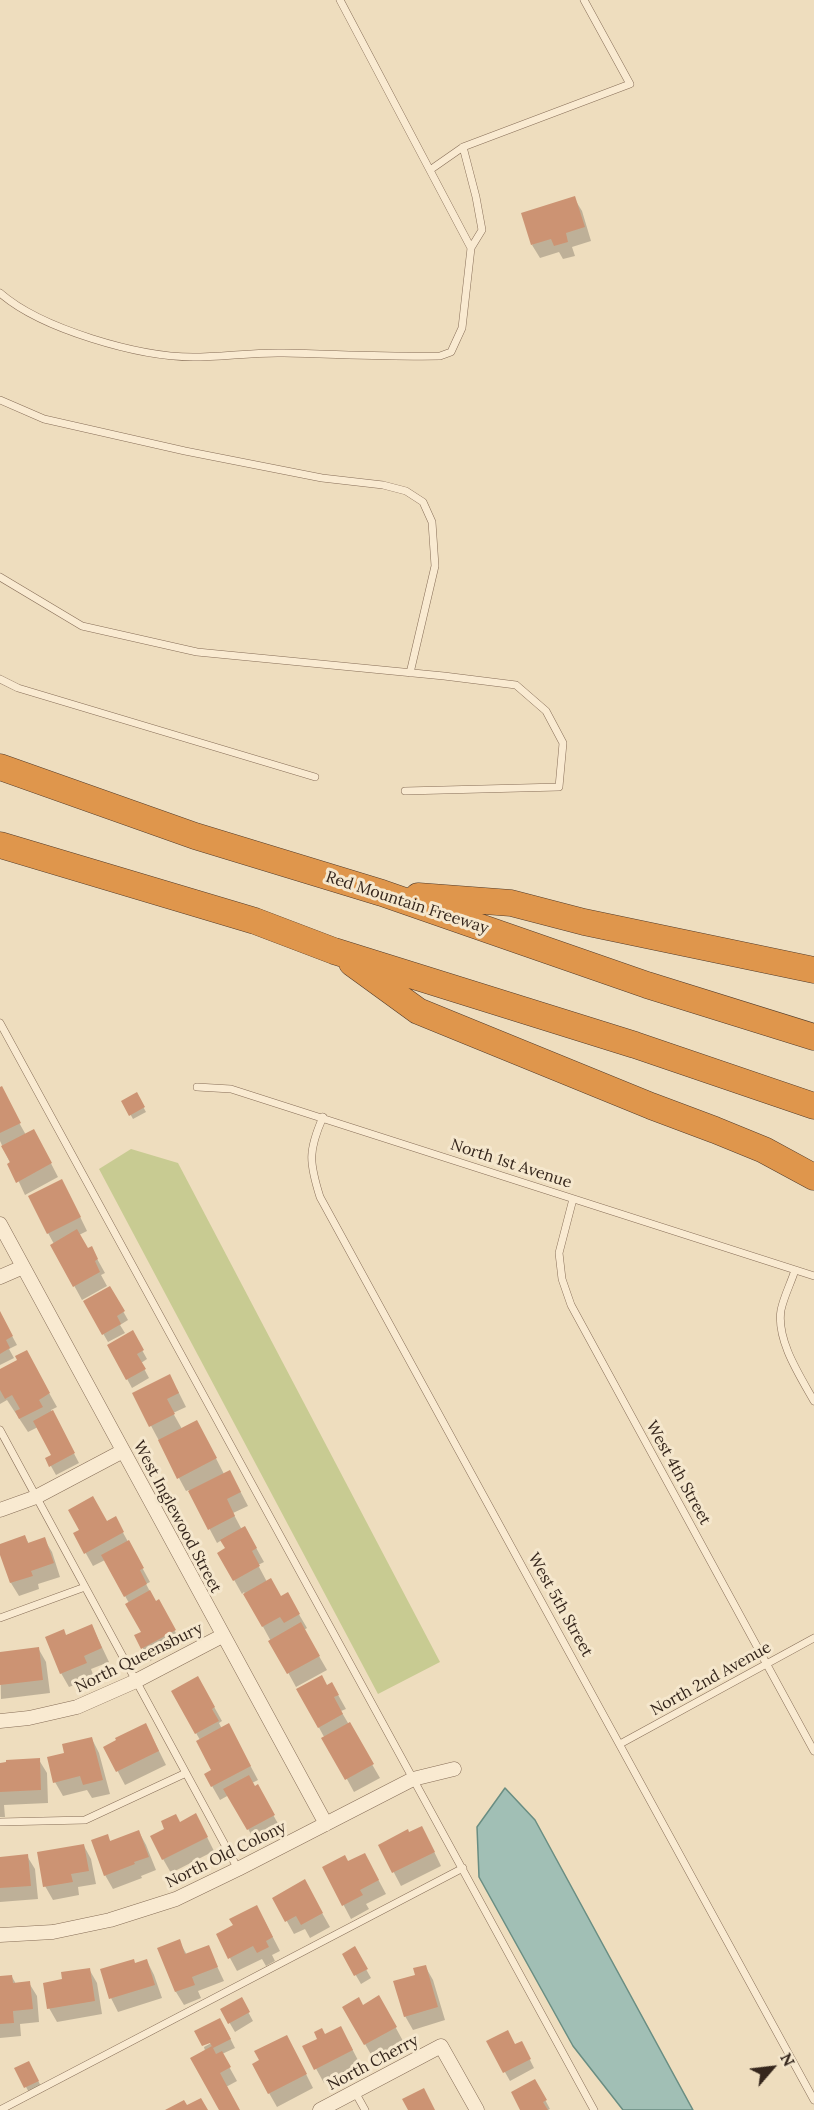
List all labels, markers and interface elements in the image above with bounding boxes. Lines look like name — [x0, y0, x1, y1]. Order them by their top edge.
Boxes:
street label: Red Mountain Freeway — [323, 868, 491, 938]
street label: North 1st Avenue — [448, 1135, 574, 1193]
street label: West 4th Street — [642, 1418, 714, 1528]
street label: West Inglewood Street — [129, 1438, 225, 1596]
street label: West 5th Street — [524, 1550, 596, 1660]
street label: North Queensbury — [72, 1619, 206, 1697]
street label: North 2nd Avenue — [647, 1638, 775, 1720]
street label: North Old Colony — [163, 1818, 289, 1892]
street label: North Cherry — [324, 2031, 422, 2095]
north arrow — [742, 2038, 802, 2098]
text: N — [776, 2049, 800, 2070]

